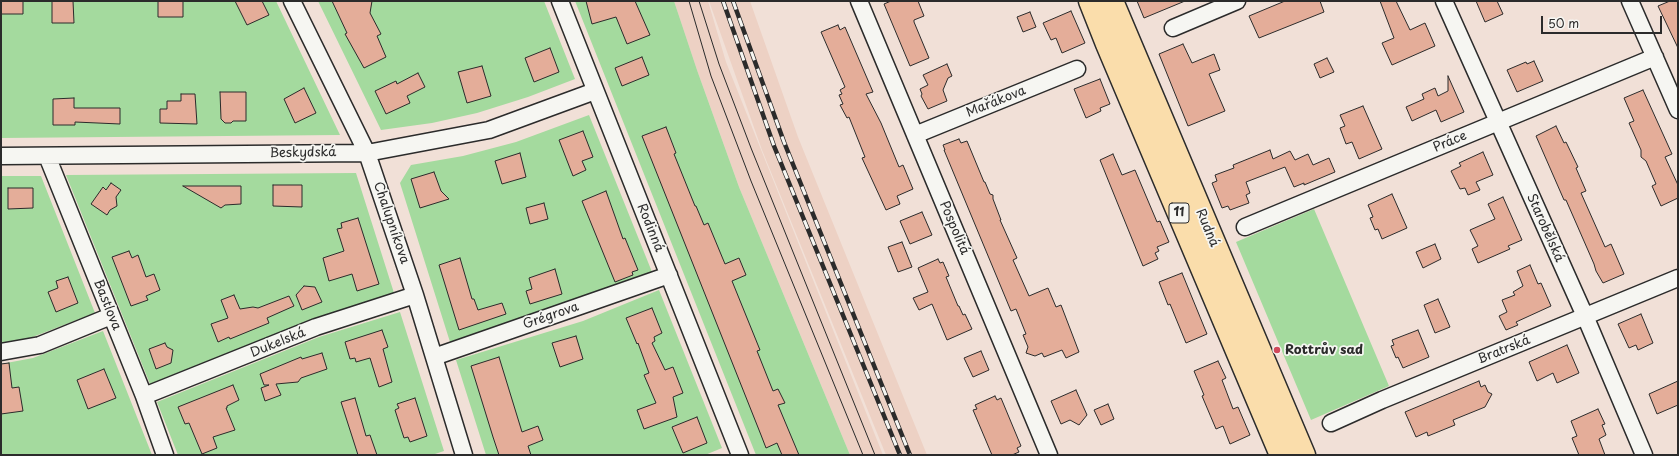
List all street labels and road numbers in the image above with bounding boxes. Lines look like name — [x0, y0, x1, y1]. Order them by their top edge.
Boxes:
street label: Mařákova — [964, 83, 1028, 121]
street label: Práce — [1431, 128, 1469, 156]
street label: Beskydská — [270, 145, 336, 161]
street label: Chalupníkova — [370, 180, 412, 266]
street label: Starobělská — [1523, 191, 1567, 265]
street label: Pospolitá — [936, 199, 972, 257]
street label: Rodinná — [633, 202, 667, 254]
road number: 11 — [1169, 203, 1189, 223]
street label: Rudná — [1192, 207, 1222, 249]
street label: Bastlova — [90, 277, 124, 333]
street label: Grégrova — [521, 299, 581, 333]
street label: Dukelská — [248, 325, 308, 361]
street label: Bratrská — [1475, 332, 1533, 368]

